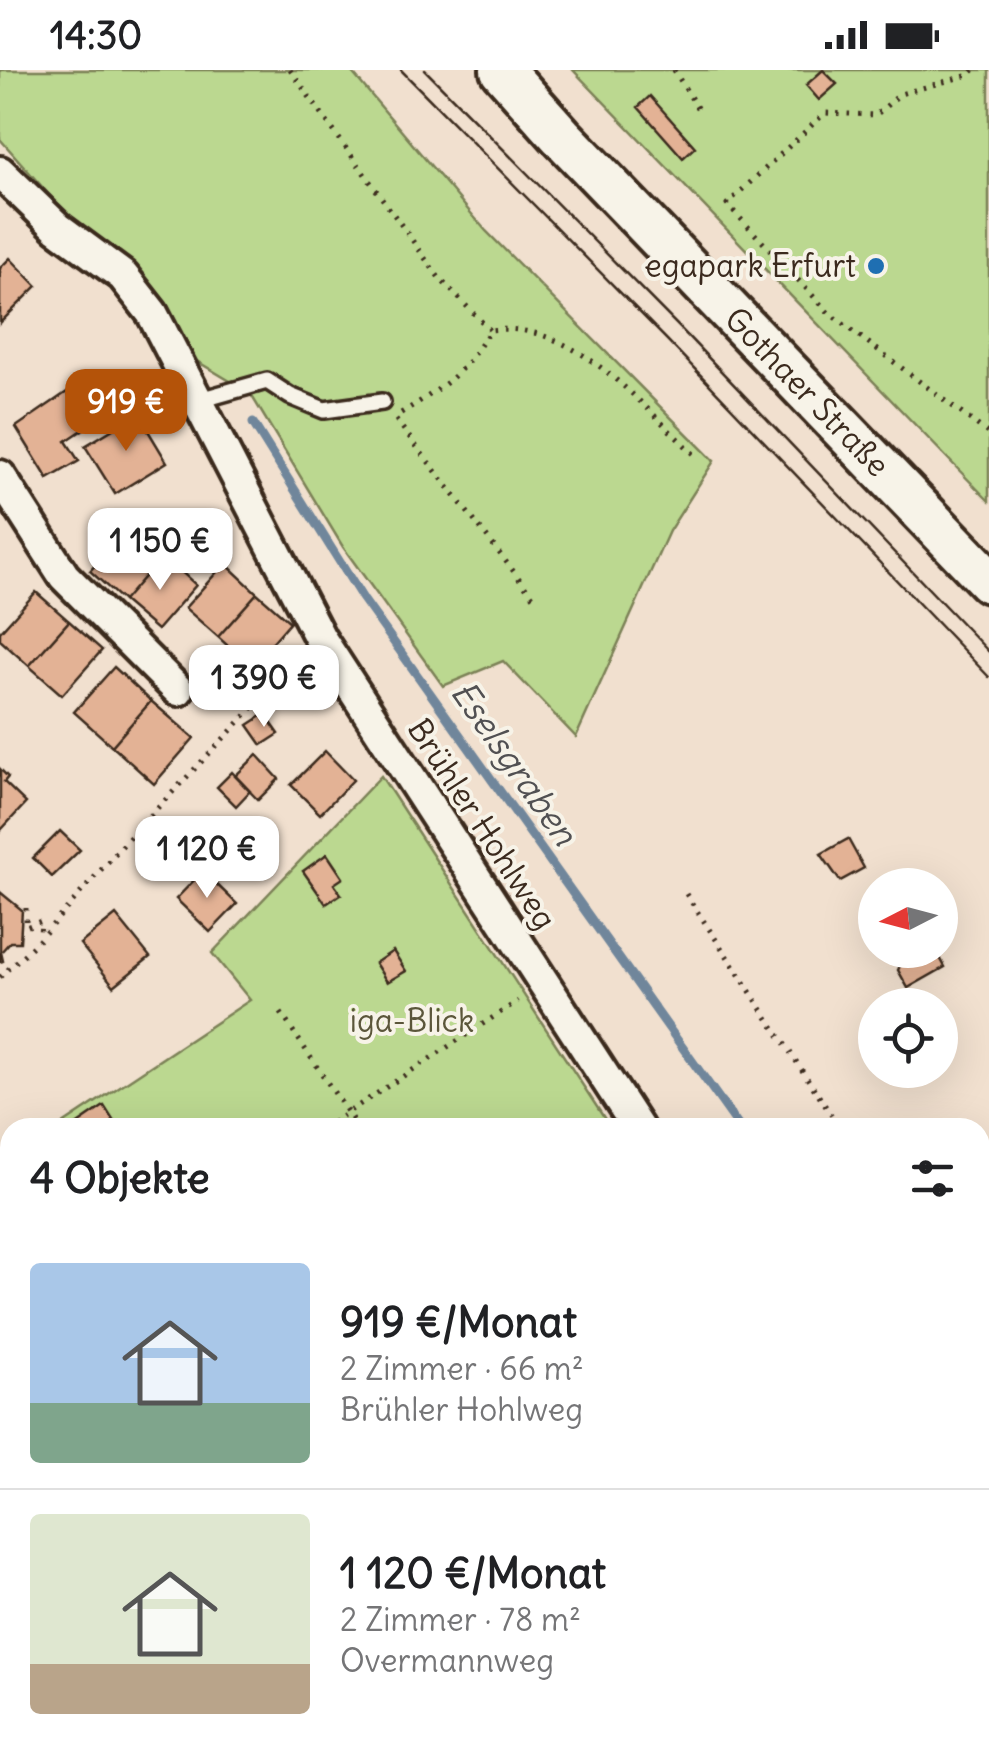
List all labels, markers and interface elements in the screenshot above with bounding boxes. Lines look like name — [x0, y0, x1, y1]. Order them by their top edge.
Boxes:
text: 14:30 — [50, 12, 142, 59]
place label: egapark Erfurt — [644, 245, 856, 286]
marker: egapark Erfurt — [865, 255, 887, 277]
street label: Gothaer Straße — [716, 298, 898, 485]
pin: 919 € — [56, 369, 196, 454]
text: 919 € — [87, 381, 165, 422]
pin: 1 150 € — [68, 508, 252, 593]
text: 1 150 € — [110, 520, 210, 561]
pin: 1 390 € — [172, 645, 356, 730]
text: 1 390 € — [211, 657, 317, 698]
water label: Eselsgraben — [442, 672, 588, 854]
street label: Brühler Hohlweg — [399, 711, 566, 937]
pin: 1 120 € — [115, 816, 299, 901]
text: 1 120 € — [157, 828, 257, 869]
north arrow — [858, 868, 958, 968]
map controls — [858, 868, 958, 1088]
button: locate — [858, 988, 958, 1088]
park label: iga-Blick — [350, 1000, 474, 1041]
icon: filters — [905, 1151, 960, 1206]
text: 4 Objekte — [30, 1152, 210, 1204]
text: 919 €/Monat — [340, 1296, 577, 1348]
icon: home — [110, 1303, 230, 1423]
text: 2 Zimmer · 66 m² — [340, 1348, 584, 1389]
text: Brühler Hohlweg — [340, 1389, 583, 1430]
text: 1 120 €/Monat — [340, 1547, 606, 1599]
icon: home — [110, 1554, 230, 1674]
text: 2 Zimmer · 78 m² — [340, 1599, 581, 1640]
text: Overmannweg — [340, 1640, 554, 1681]

